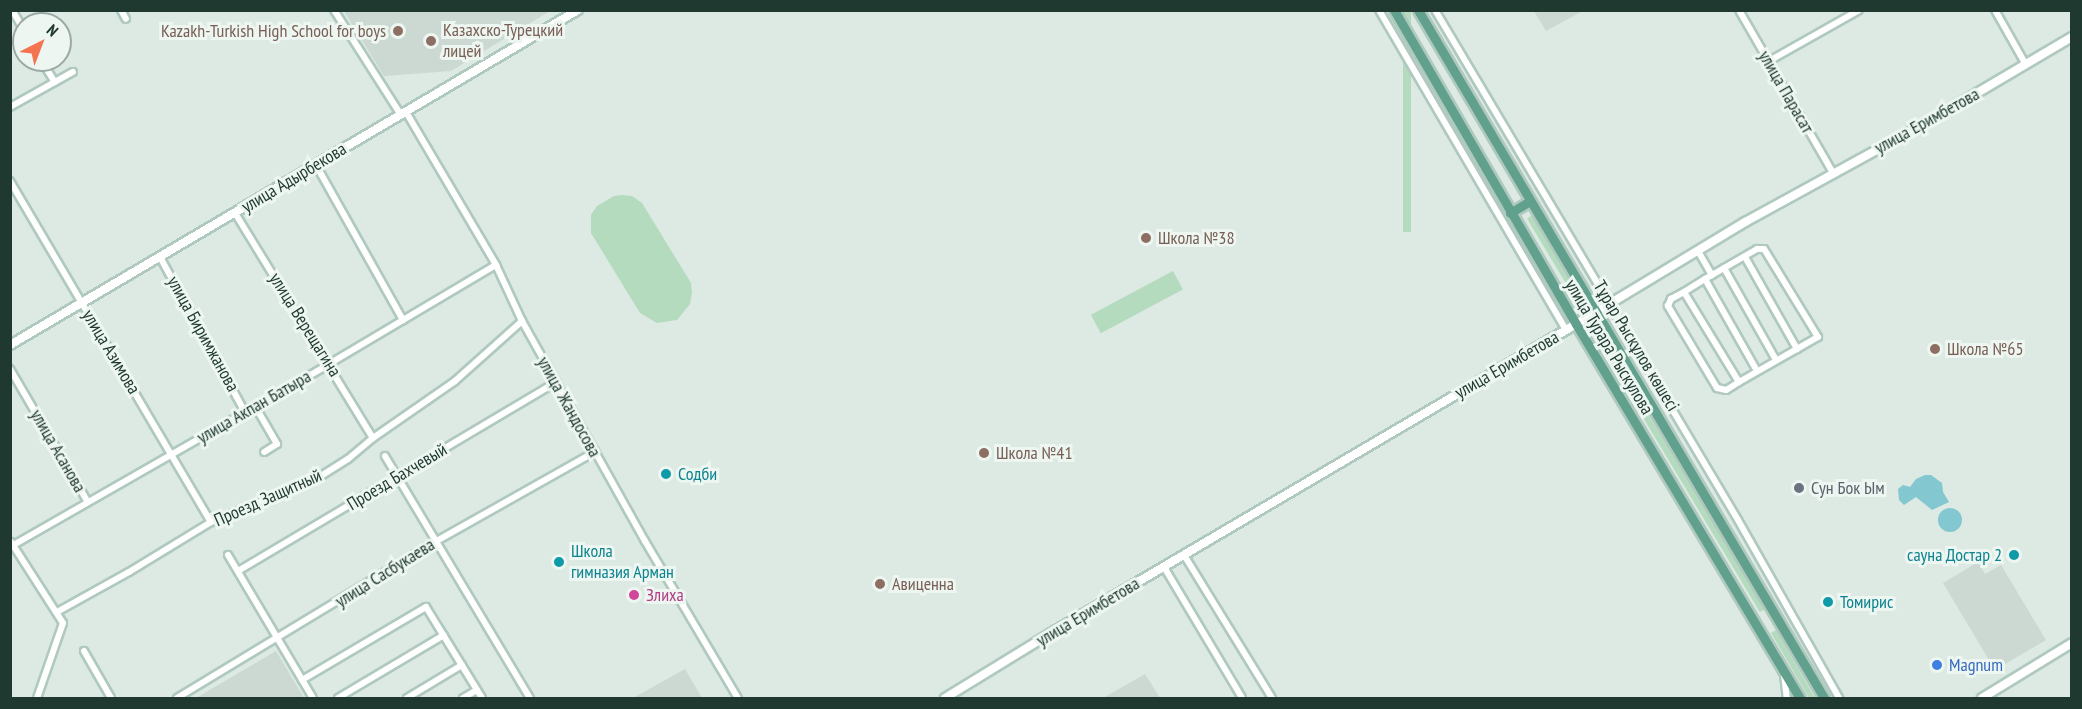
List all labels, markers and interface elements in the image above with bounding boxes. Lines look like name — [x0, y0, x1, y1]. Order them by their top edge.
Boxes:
north arrow — [12, 12, 72, 72]
text: N — [43, 20, 63, 40]
place label: Kazakh-Turkish High School for boys — [161, 20, 386, 42]
place label: Казахско-Турецкий лицей — [443, 20, 563, 63]
marker: Kazakh-Turkish High School for boys — [391, 24, 405, 38]
marker: Казахско-Турецкий лицей — [424, 34, 438, 48]
street label: улица Парасат — [1754, 47, 1818, 137]
street label: улица Еримбетова — [1871, 83, 1983, 159]
street label: улица Адырбекова — [238, 138, 350, 218]
place label: Школа №38 — [1158, 227, 1235, 249]
marker: Школа №38 — [1139, 231, 1153, 245]
street label: улица Верещагина — [264, 269, 346, 381]
street label: улица Биримжанова — [162, 272, 244, 396]
street label: улица Турара Рыскулова — [1560, 275, 1658, 419]
street label: Тұрар Рыскұлов көшесі — [1588, 277, 1684, 415]
street label: улица Азимова — [77, 306, 145, 398]
street label: улица Еримбетова — [1451, 327, 1563, 403]
place label: Школа №65 — [1947, 338, 2024, 360]
marker: Школа №65 — [1928, 342, 1942, 356]
street label: улица Жандосова — [533, 353, 605, 461]
street label: улица Акпан Батыра — [193, 366, 315, 448]
street label: улица Асанова — [25, 405, 91, 497]
street label: Проезд Бахчевый — [343, 439, 451, 515]
place label: Школа №41 — [996, 442, 1073, 464]
marker: Школа №41 — [977, 446, 991, 460]
place label: Содби — [678, 463, 717, 485]
street label: Проезд Защитный — [211, 465, 325, 531]
marker: Содби — [659, 467, 673, 481]
place label: Сун Бок Ым — [1811, 477, 1885, 499]
marker: Сун Бок Ым — [1792, 481, 1806, 495]
street label: улица Сасбукаева — [331, 534, 439, 612]
place label: Школа гимназия Арман — [571, 541, 674, 584]
place label: сауна Достар 2 — [1907, 544, 2002, 566]
marker: сауна Достар 2 — [2007, 548, 2021, 562]
marker: Школа гимназия Арман — [552, 555, 566, 569]
place label: Авиценна — [892, 573, 954, 595]
street label: улица Еримбетова — [1032, 573, 1144, 651]
marker: Авиценна — [873, 577, 887, 591]
place label: Злиха — [646, 584, 684, 606]
marker: Злиха — [627, 588, 641, 602]
place label: Томирис — [1840, 591, 1893, 613]
marker: Томирис — [1821, 595, 1835, 609]
place label: Magnum — [1949, 654, 2003, 676]
marker: Magnum — [1930, 658, 1944, 672]

